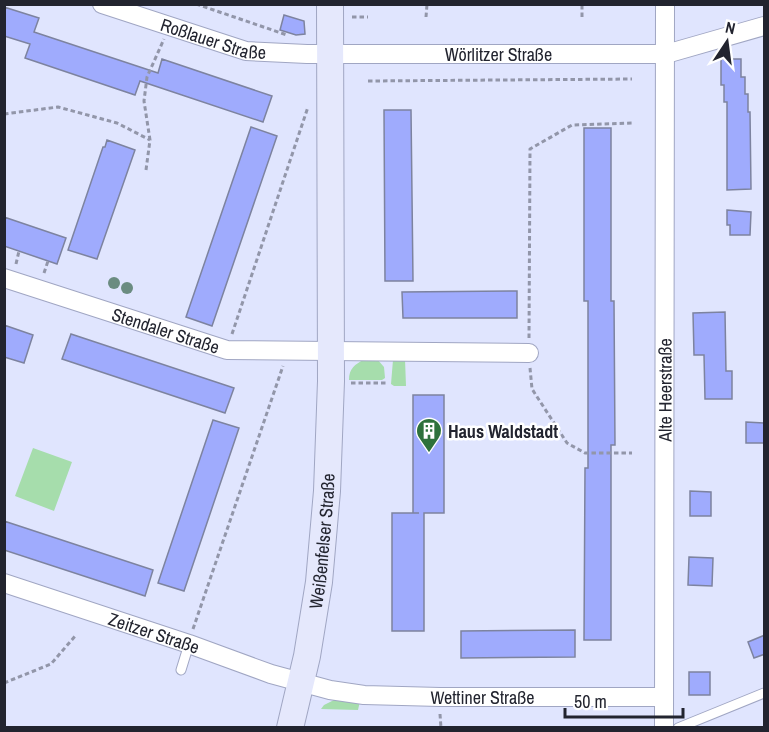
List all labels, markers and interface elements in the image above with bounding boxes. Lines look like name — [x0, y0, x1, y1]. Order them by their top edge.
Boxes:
street label: Roßlauer Straße — [157, 11, 267, 64]
north arrow — [697, 12, 757, 72]
text: N — [723, 16, 737, 39]
street label: Wörlitzer Straße — [445, 42, 552, 67]
street label: Stendaler Straße — [109, 301, 223, 359]
street label: Alte Heerstraße — [652, 338, 677, 443]
building icon: Haus Waldstadt — [414, 416, 444, 454]
place label: Haus Waldstadt — [448, 419, 558, 444]
street label: Weißenfelser Straße — [302, 473, 340, 611]
street label: Zeitzer Straße — [105, 606, 203, 659]
scale bar — [565, 681, 684, 719]
street label: Wettiner Straße — [430, 684, 534, 710]
text: 50 m — [574, 689, 607, 714]

